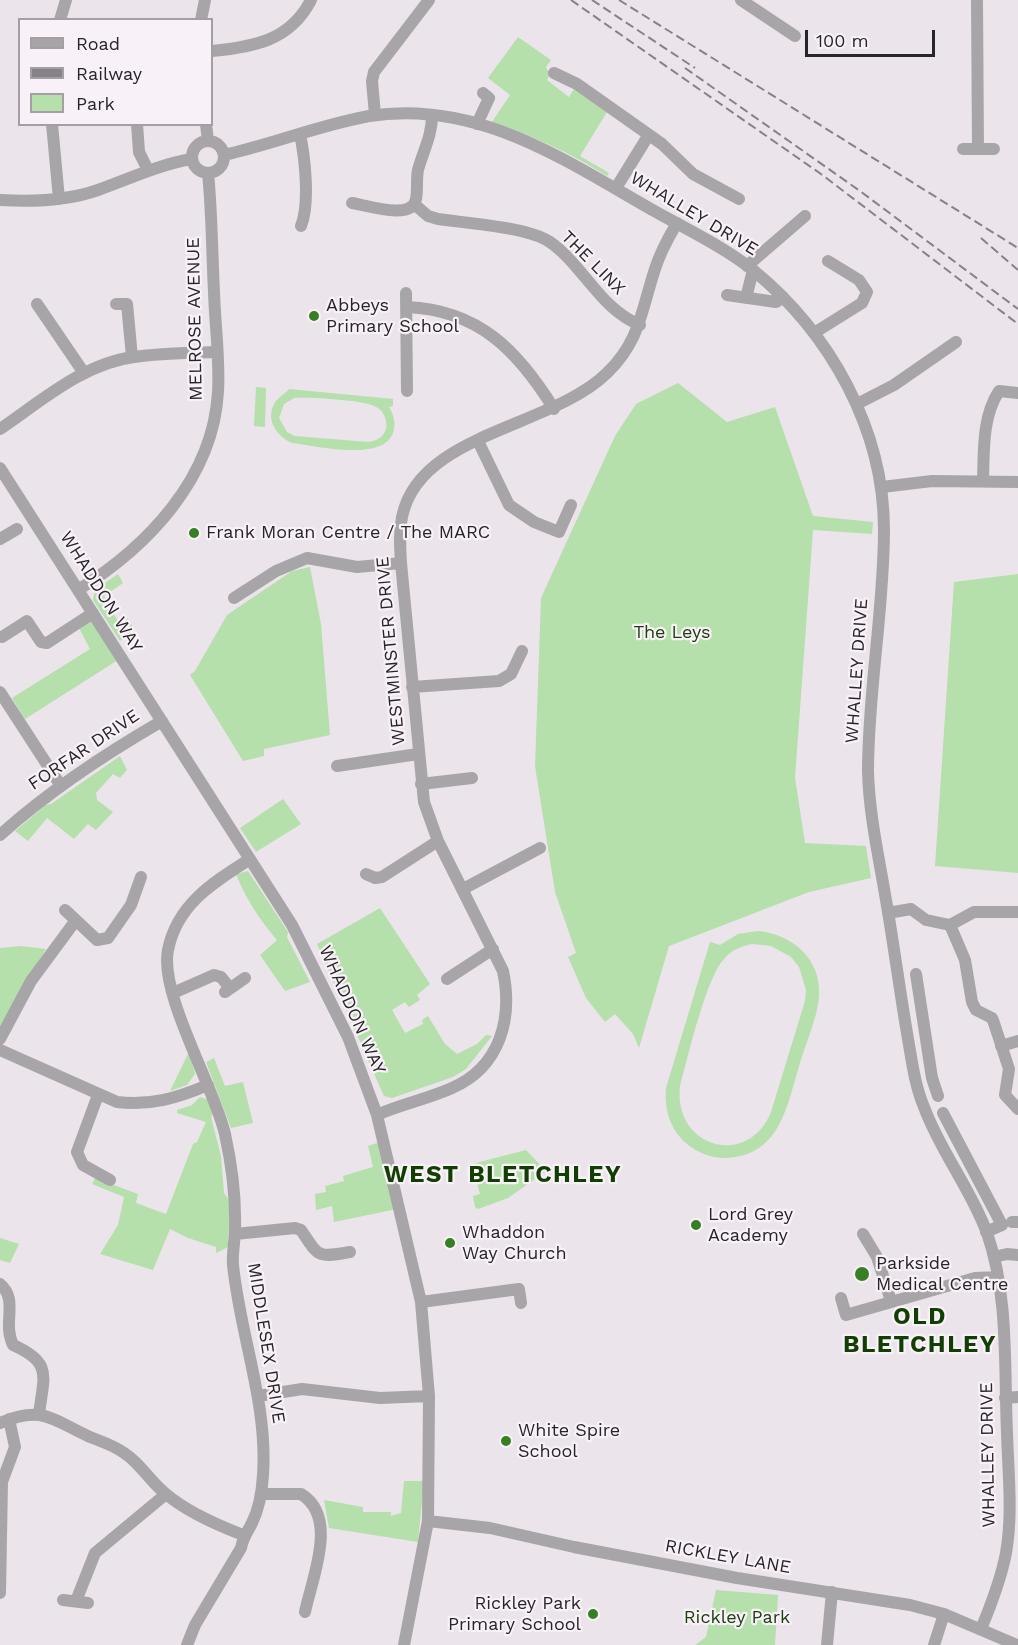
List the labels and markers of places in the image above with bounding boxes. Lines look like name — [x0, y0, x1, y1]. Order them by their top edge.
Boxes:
place label: Abbeys Primary School — [326, 295, 459, 338]
marker: Abbeys Primary School — [307, 309, 321, 323]
place label: Frank Moran Centre / The MARC — [206, 522, 490, 544]
marker: Frank Moran Centre / The MARC — [187, 526, 201, 540]
place label: Lord Grey Academy — [708, 1204, 793, 1246]
marker: Lord Grey Academy — [689, 1218, 703, 1232]
place label: Whaddon Way Church — [462, 1222, 567, 1264]
marker: Whaddon Way Church — [443, 1236, 457, 1250]
place label: Parkside Medical Centre — [876, 1253, 1008, 1296]
marker: Parkside Medical Centre — [853, 1265, 871, 1283]
place label: White Spire School — [518, 1420, 620, 1462]
marker: White Spire School — [499, 1434, 513, 1448]
place label: Rickley Park Primary School — [448, 1593, 581, 1636]
marker: Rickley Park Primary School — [586, 1607, 600, 1621]

